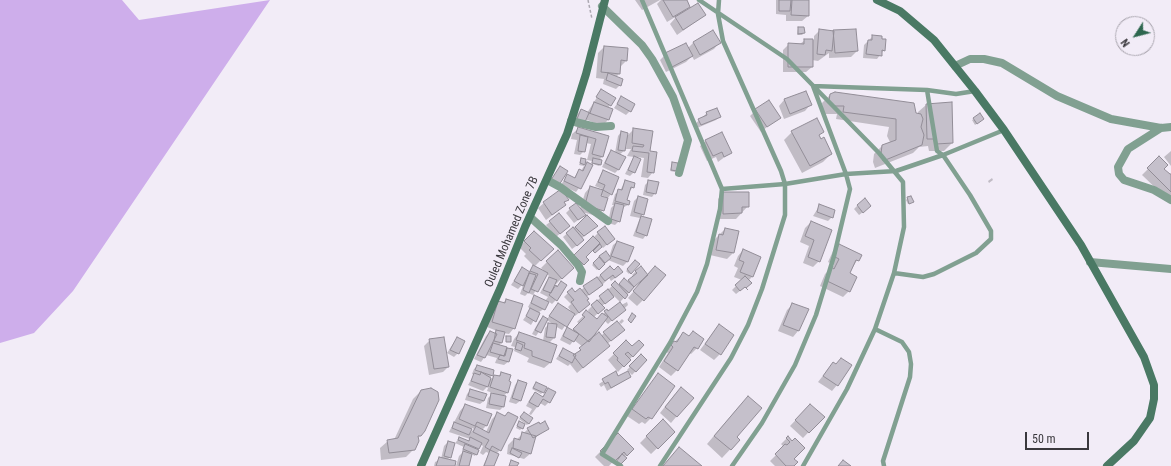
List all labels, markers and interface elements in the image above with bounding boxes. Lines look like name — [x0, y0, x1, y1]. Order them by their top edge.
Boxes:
north arrow — [1115, 16, 1155, 56]
text: N — [1118, 36, 1133, 49]
street label: Ouled Mohamed Zone 7B — [482, 174, 542, 290]
scale bar — [1027, 424, 1091, 450]
text: 50 m — [1032, 432, 1056, 446]

